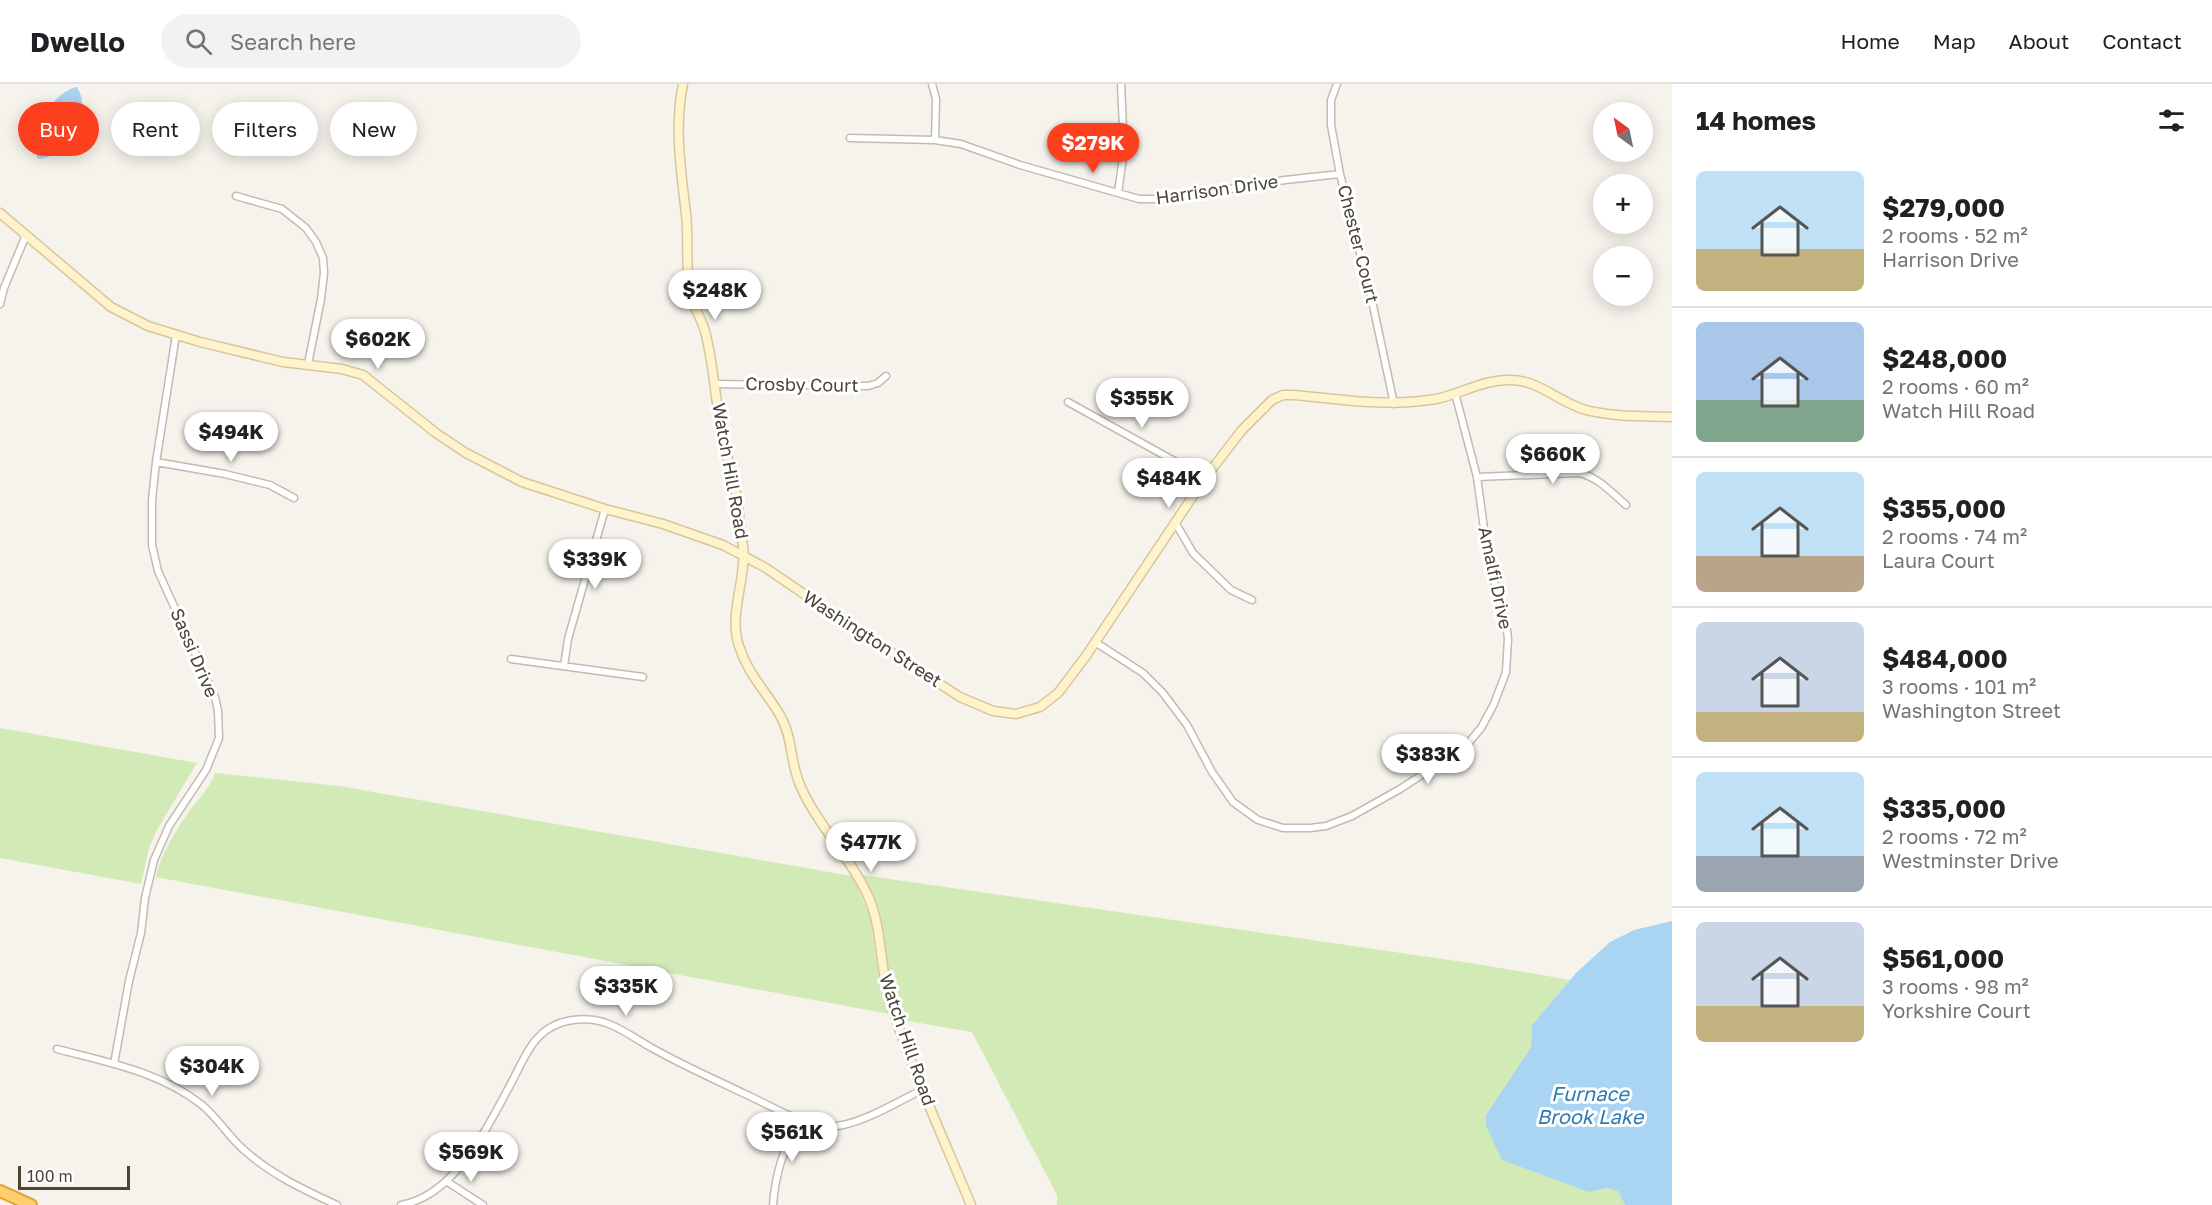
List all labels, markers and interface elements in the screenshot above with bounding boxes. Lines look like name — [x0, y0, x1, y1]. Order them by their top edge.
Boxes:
search box — [161, 14, 581, 68]
text: Dwello — [30, 25, 125, 58]
icon: search — [182, 25, 215, 58]
text: Search here — [230, 28, 356, 55]
text: Home — [1840, 28, 1900, 54]
text: Map — [1933, 28, 1976, 54]
text: About — [2009, 28, 2069, 54]
text: Contact — [2102, 28, 2182, 54]
chip: Buy — [18, 102, 99, 156]
chip: Rent — [111, 102, 200, 156]
chip: Filters — [212, 102, 318, 156]
chip: New — [330, 102, 417, 156]
north arrow — [1593, 102, 1653, 162]
map controls — [1593, 102, 1653, 306]
icon: filters — [2155, 104, 2188, 137]
text: 14 homes — [1696, 105, 1816, 136]
pin: $279K — [1051, 123, 1135, 174]
text: $279K — [1061, 130, 1125, 154]
street label: Harrison Drive — [1154, 170, 1279, 208]
button: + — [1593, 174, 1653, 234]
street label: Chester Court — [1334, 182, 1384, 305]
text: $279,000 — [1882, 192, 2005, 223]
icon: home — [1744, 195, 1816, 267]
text: 2 rooms · 52 m² — [1882, 223, 2028, 247]
button: − — [1593, 246, 1653, 306]
text: Harrison Drive — [1882, 247, 2019, 271]
pin: $248K — [673, 270, 757, 321]
text: $248K — [682, 277, 748, 301]
pin: $602K — [336, 319, 420, 370]
text: $602K — [345, 326, 411, 350]
text: $248,000 — [1882, 343, 2007, 374]
icon: home — [1744, 346, 1816, 418]
street label: Crosby Court — [745, 372, 859, 396]
text: 2 rooms · 60 m² — [1882, 374, 2029, 398]
pin: $355K — [1100, 378, 1184, 429]
text: $355K — [1110, 385, 1174, 409]
text: Watch Hill Road — [1882, 398, 2035, 422]
street label: Watch Hill Road — [708, 401, 754, 541]
pin: $494K — [189, 412, 273, 463]
text: $494K — [198, 419, 264, 443]
pin: $660K — [1511, 434, 1595, 485]
text: $660K — [1520, 441, 1586, 465]
pin: $484K — [1127, 458, 1211, 509]
text: $484K — [1136, 465, 1202, 489]
text: $355,000 — [1882, 493, 2006, 524]
icon: home — [1744, 496, 1816, 568]
text: 2 rooms · 74 m² — [1882, 524, 2027, 548]
street label: Amalfi Drive — [1474, 525, 1518, 631]
pin: $339K — [553, 539, 637, 590]
text: $339K — [563, 546, 628, 570]
text: Laura Court — [1882, 548, 1995, 572]
street label: Washington Street — [799, 585, 946, 691]
street label: Sassi Drive — [166, 605, 224, 700]
text: $484,000 — [1882, 643, 2008, 674]
icon: home — [1744, 646, 1816, 718]
text: 3 rooms · 101 m² — [1882, 674, 2036, 698]
text: Washington Street — [1882, 698, 2061, 722]
pin: $383K — [1386, 734, 1470, 785]
text: $383K — [1395, 741, 1461, 765]
text: $335,000 — [1882, 793, 2006, 824]
icon: home — [1744, 796, 1816, 868]
pin: $477K — [829, 822, 913, 873]
text: 2 rooms · 72 m² — [1882, 824, 2027, 848]
text: $477K — [840, 829, 902, 853]
text: Westminster Drive — [1882, 848, 2059, 872]
text: $561,000 — [1882, 943, 2004, 974]
icon: home — [1744, 946, 1816, 1018]
pin: $335K — [584, 966, 668, 1017]
street label: Watch Hill Road — [875, 971, 941, 1108]
text: $335K — [594, 973, 658, 997]
text: 3 rooms · 98 m² — [1882, 974, 2029, 998]
text: Yorkshire Court — [1882, 998, 2031, 1022]
pin: $304K — [170, 1046, 254, 1097]
text: $304K — [179, 1053, 245, 1077]
water label: Furnace Brook Lake — [1537, 1081, 1645, 1128]
pin: $561K — [750, 1112, 834, 1163]
text: $561K — [760, 1119, 824, 1143]
pin: $569K — [429, 1132, 513, 1183]
text: $569K — [438, 1139, 504, 1163]
scale bar — [18, 1163, 130, 1190]
text: 100 m — [27, 1166, 73, 1186]

